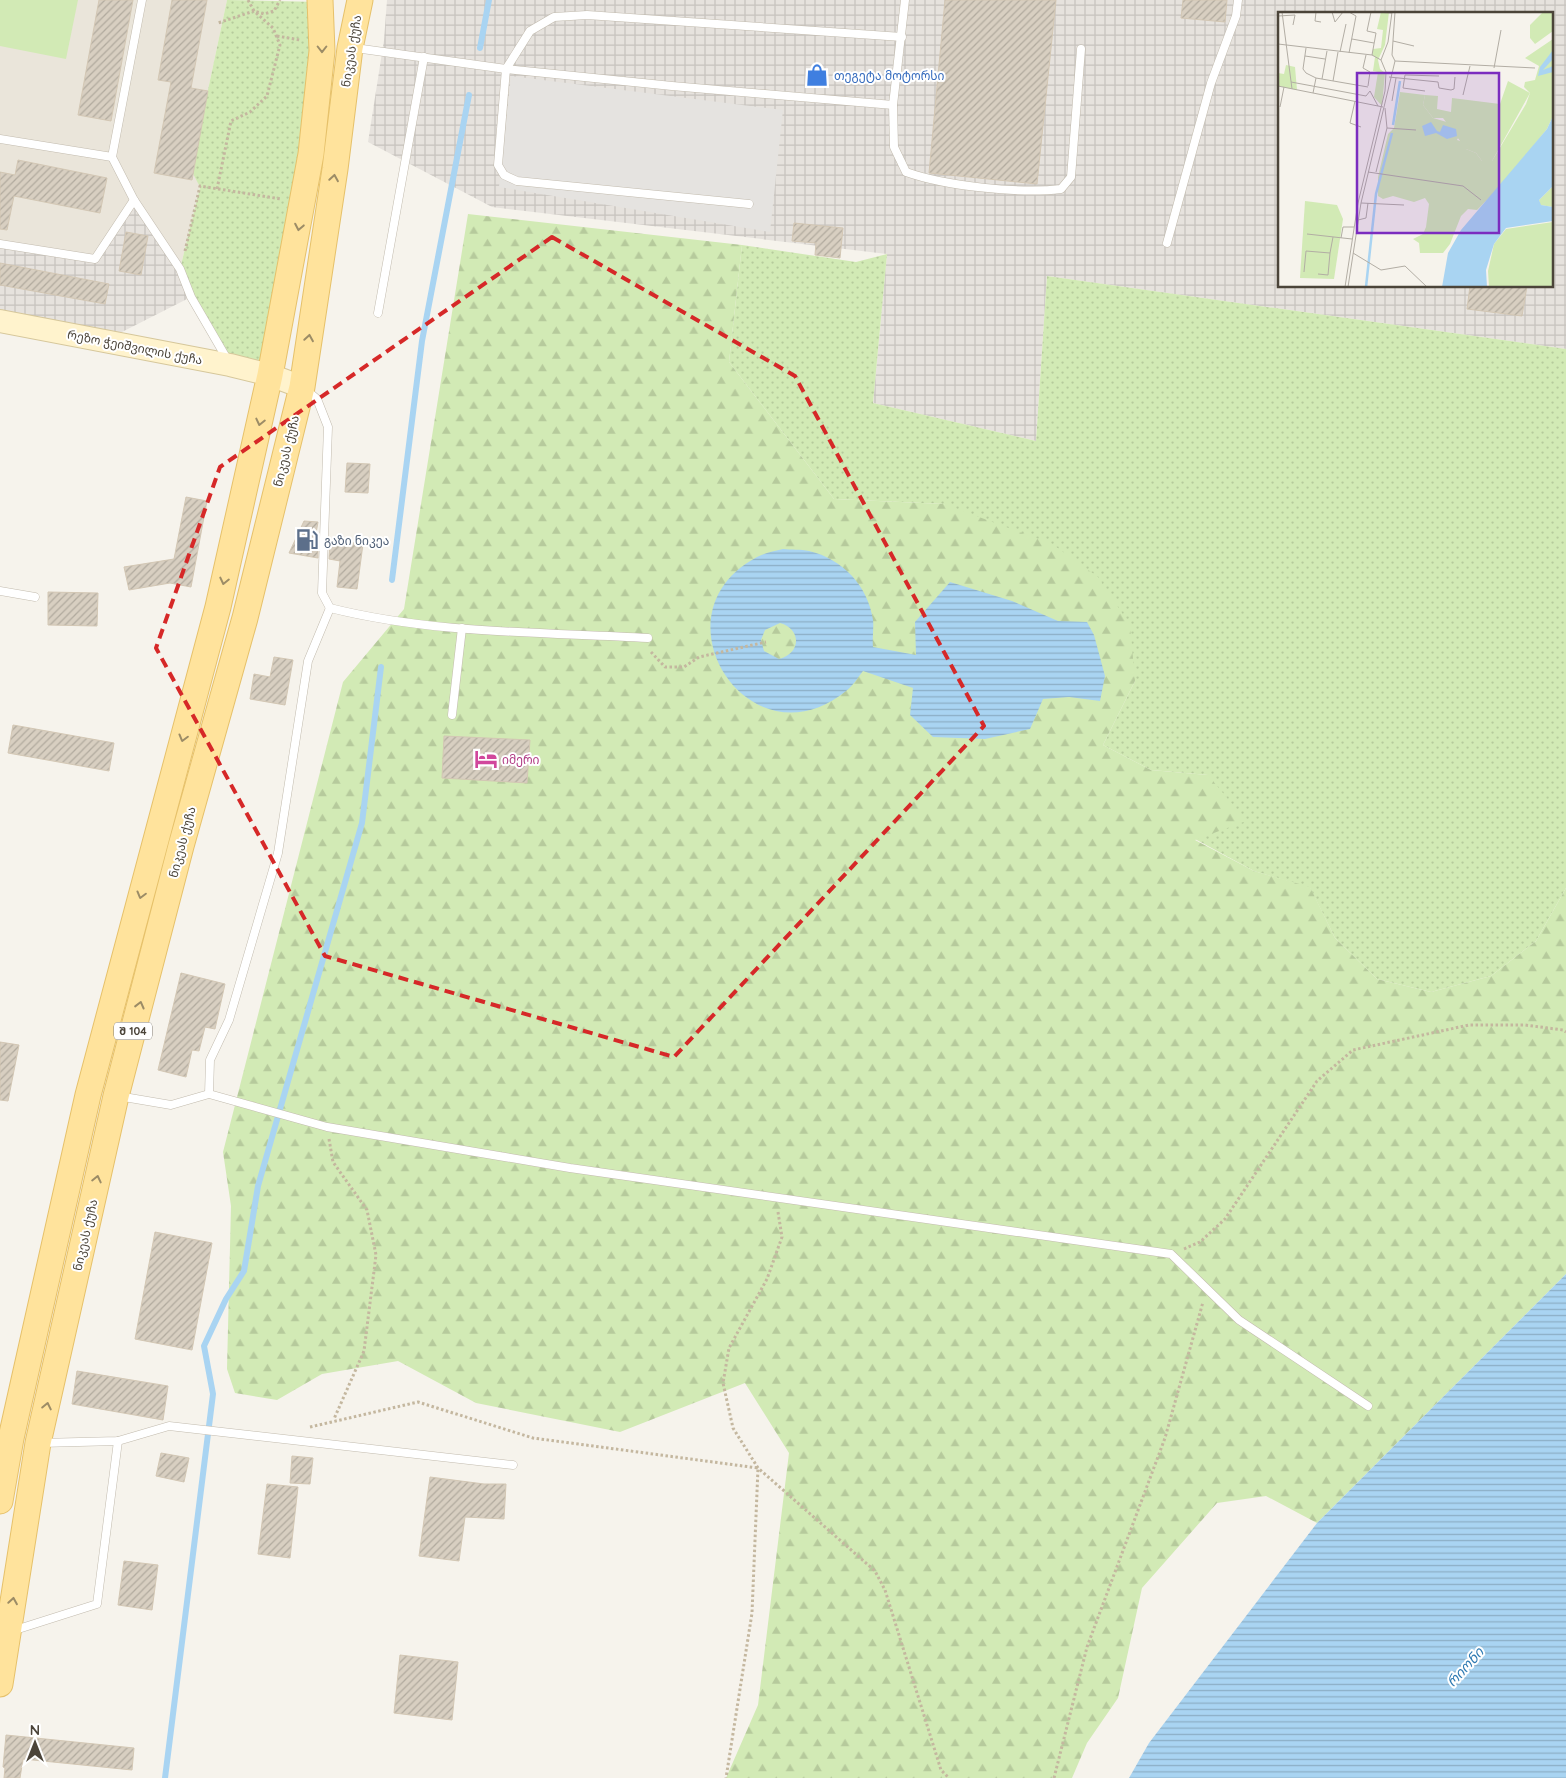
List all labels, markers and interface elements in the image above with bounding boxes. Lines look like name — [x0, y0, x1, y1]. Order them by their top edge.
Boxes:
inset map — [1278, 12, 1554, 288]
street label: ნიკეას ქუჩა — [338, 14, 364, 88]
one-way arrow — [316, 45, 327, 53]
shop icon: თეგეტა მოტორსი — [804, 62, 830, 88]
place label: თეგეტა მოტორსი — [834, 68, 945, 83]
one-way arrow — [328, 173, 339, 181]
one-way arrow — [294, 223, 305, 231]
street label: რეზო ჭეიშვილის ქუჩა — [66, 327, 204, 368]
one-way arrow — [304, 334, 314, 343]
street label: ნიკეას ქუჩა — [270, 414, 302, 488]
one-way arrow — [255, 418, 265, 427]
fuel station icon: გაზი ნიკეა — [294, 527, 320, 553]
place label: გაზი ნიკეა — [324, 533, 389, 548]
one-way arrow — [219, 576, 230, 585]
one-way arrow — [178, 734, 189, 743]
hotel icon: იმერი — [473, 746, 499, 772]
place label: იმერი — [502, 752, 540, 767]
street label: ნიკეას ქუჩა — [165, 805, 199, 879]
one-way arrow — [136, 891, 147, 900]
one-way arrow — [134, 1000, 145, 1009]
road number: შ 104 — [114, 1022, 152, 1040]
one-way arrow — [91, 1175, 102, 1184]
street label: ნიკეას ქუჩა — [69, 1198, 101, 1272]
one-way arrow — [41, 1402, 52, 1411]
one-way arrow — [8, 1597, 18, 1605]
water label: რიონი — [1443, 1643, 1488, 1690]
north arrow — [10, 1718, 60, 1768]
text: N — [30, 1721, 40, 1739]

